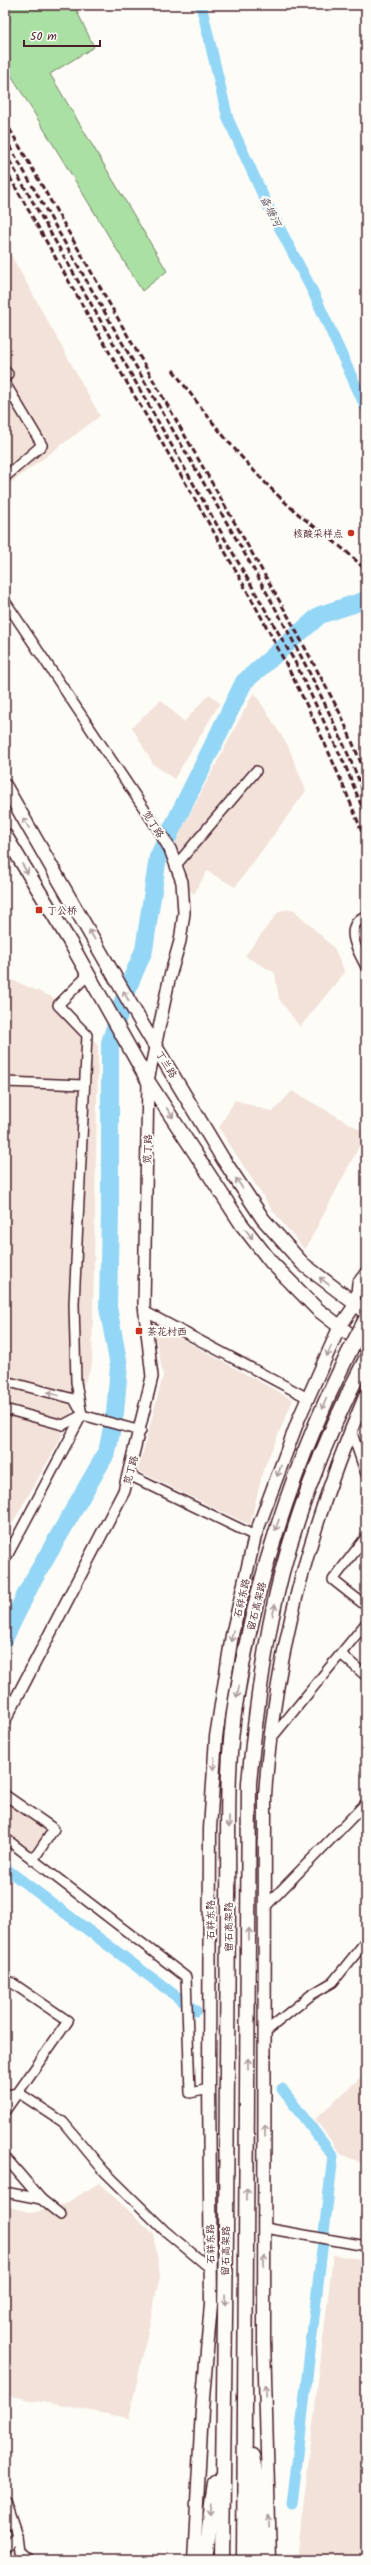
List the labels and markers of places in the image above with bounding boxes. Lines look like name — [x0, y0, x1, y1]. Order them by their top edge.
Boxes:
place label: 核酸采样点 — [293, 526, 343, 542]
marker: 核酸采样点 — [346, 528, 356, 538]
place label: 丁公桥 — [47, 903, 77, 919]
marker: 丁公桥 — [34, 905, 44, 915]
place label: 茶花村西 — [147, 1324, 187, 1340]
marker: 茶花村西 — [134, 1326, 144, 1336]

